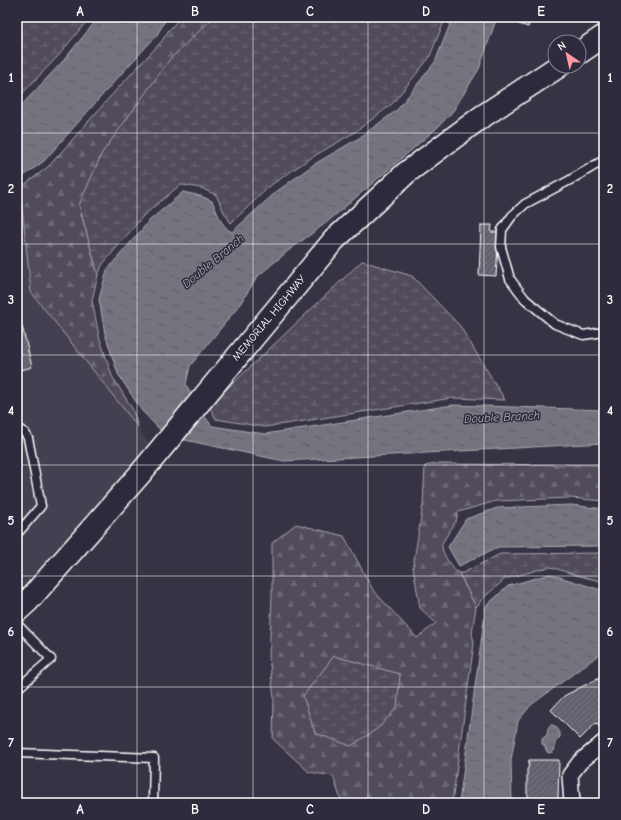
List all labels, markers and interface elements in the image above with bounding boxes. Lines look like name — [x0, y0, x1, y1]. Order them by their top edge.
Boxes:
text: A — [76, 4, 84, 19]
text: B — [191, 4, 199, 19]
text: C — [306, 4, 314, 19]
text: D — [422, 4, 430, 19]
text: E — [537, 4, 545, 19]
north arrow — [547, 34, 587, 74]
text: N — [555, 39, 568, 54]
text: 1 — [8, 70, 14, 85]
text: 1 — [607, 70, 613, 85]
text: 2 — [8, 181, 14, 196]
text: 2 — [607, 181, 613, 196]
water label: Double Branch — [179, 231, 247, 291]
street label: MEMORIAL HIGHWAY — [229, 272, 309, 363]
text: 3 — [8, 292, 14, 307]
text: 3 — [607, 292, 613, 307]
text: 4 — [8, 403, 14, 418]
text: 4 — [607, 403, 613, 418]
water label: Double Branch — [464, 408, 540, 426]
text: 5 — [8, 513, 15, 528]
text: 5 — [607, 513, 614, 528]
text: 6 — [8, 624, 15, 639]
text: 6 — [607, 624, 614, 639]
text: 7 — [8, 735, 14, 750]
text: 7 — [607, 735, 613, 750]
text: A — [76, 802, 84, 817]
text: B — [191, 802, 199, 817]
text: C — [306, 802, 314, 817]
text: D — [422, 802, 430, 817]
text: E — [537, 802, 545, 817]

